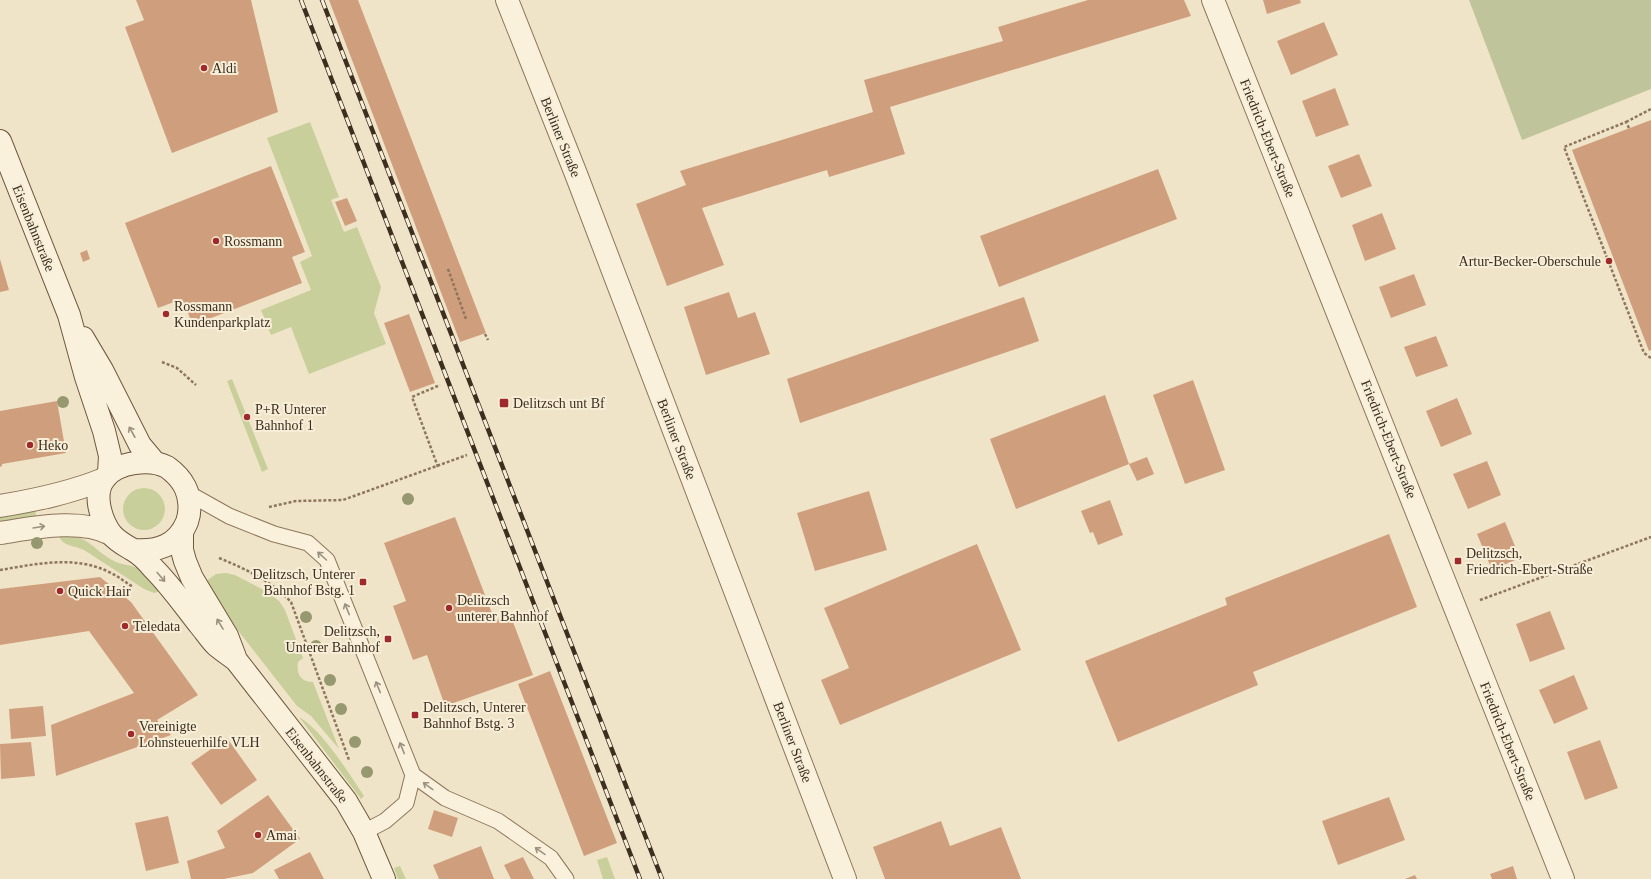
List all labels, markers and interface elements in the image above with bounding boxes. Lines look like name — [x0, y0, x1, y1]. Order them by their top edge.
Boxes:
place label: Aldi — [212, 61, 237, 76]
marker: Aldi — [199, 63, 209, 73]
street label: Friedrich-Ebert-Straße — [1237, 77, 1298, 200]
street label: Berliner Straße — [538, 95, 583, 179]
street label: Eisenbahnstraße — [9, 183, 58, 274]
place label: Rossmann — [224, 234, 282, 249]
marker: Rossmann — [211, 236, 221, 246]
place label: Artur-Becker-Oberschule — [1459, 254, 1601, 269]
marker: Artur-Becker-Oberschule — [1604, 256, 1614, 266]
place label: Rossmann Kundenparkplatz — [174, 299, 270, 330]
marker: Rossmann Kundenparkplatz — [161, 309, 171, 319]
street label: Friedrich-Ebert-Straße — [1358, 378, 1419, 501]
place label: Delitzsch unt Bf — [513, 396, 605, 411]
marker: Delitzsch unt Bf — [498, 397, 510, 409]
street label: Berliner Straße — [654, 397, 699, 482]
place label: P+R Unterer Bahnhof 1 — [255, 402, 327, 433]
marker: P+R Unterer Bahnhof 1 — [242, 412, 252, 422]
one-way arrow — [128, 426, 136, 438]
place label: Heko — [38, 438, 68, 453]
marker: Heko — [25, 440, 35, 450]
one-way arrow — [32, 523, 45, 531]
place label: Delitzsch, Friedrich-Ebert-Straße — [1466, 546, 1593, 577]
one-way arrow — [318, 552, 328, 561]
marker: Delitzsch, Friedrich-Ebert-Straße — [1453, 556, 1463, 566]
place label: Delitzsch, Unterer Bahnhof Bstg. 1 — [252, 567, 355, 598]
one-way arrow — [157, 572, 166, 583]
marker: Delitzsch, Unterer Bahnhof Bstg. 1 — [358, 577, 368, 587]
place label: Quick Hair — [68, 584, 131, 599]
marker: Quick Hair — [55, 586, 65, 596]
place label: Delitzsch unterer Bahnhof — [457, 593, 549, 624]
one-way arrow — [342, 603, 350, 615]
marker: Delitzsch unterer Bahnhof — [444, 603, 454, 613]
one-way arrow — [216, 618, 224, 630]
place label: Teledata — [133, 619, 181, 634]
marker: Teledata — [120, 621, 130, 631]
place label: Delitzsch, Unterer Bahnhof — [286, 624, 380, 655]
marker: Delitzsch, Unterer Bahnhof — [383, 634, 393, 644]
street label: Friedrich-Ebert-Straße — [1477, 680, 1538, 803]
one-way arrow — [374, 682, 381, 694]
place label: Delitzsch, Unterer Bahnhof Bstg. 3 — [423, 700, 526, 731]
street label: Berliner Straße — [770, 700, 815, 785]
marker: Delitzsch, Unterer Bahnhof Bstg. 3 — [410, 710, 420, 720]
place label: Vereinigte Lohnsteuerhilfe VLH — [139, 719, 260, 750]
street label: Eisenbahnstraße — [282, 725, 351, 806]
marker: Vereinigte Lohnsteuerhilfe VLH — [126, 729, 136, 739]
one-way arrow — [398, 743, 406, 755]
one-way arrow — [423, 782, 434, 790]
place label: Amai — [266, 828, 297, 843]
marker: Amai — [253, 830, 263, 840]
one-way arrow — [535, 847, 546, 855]

